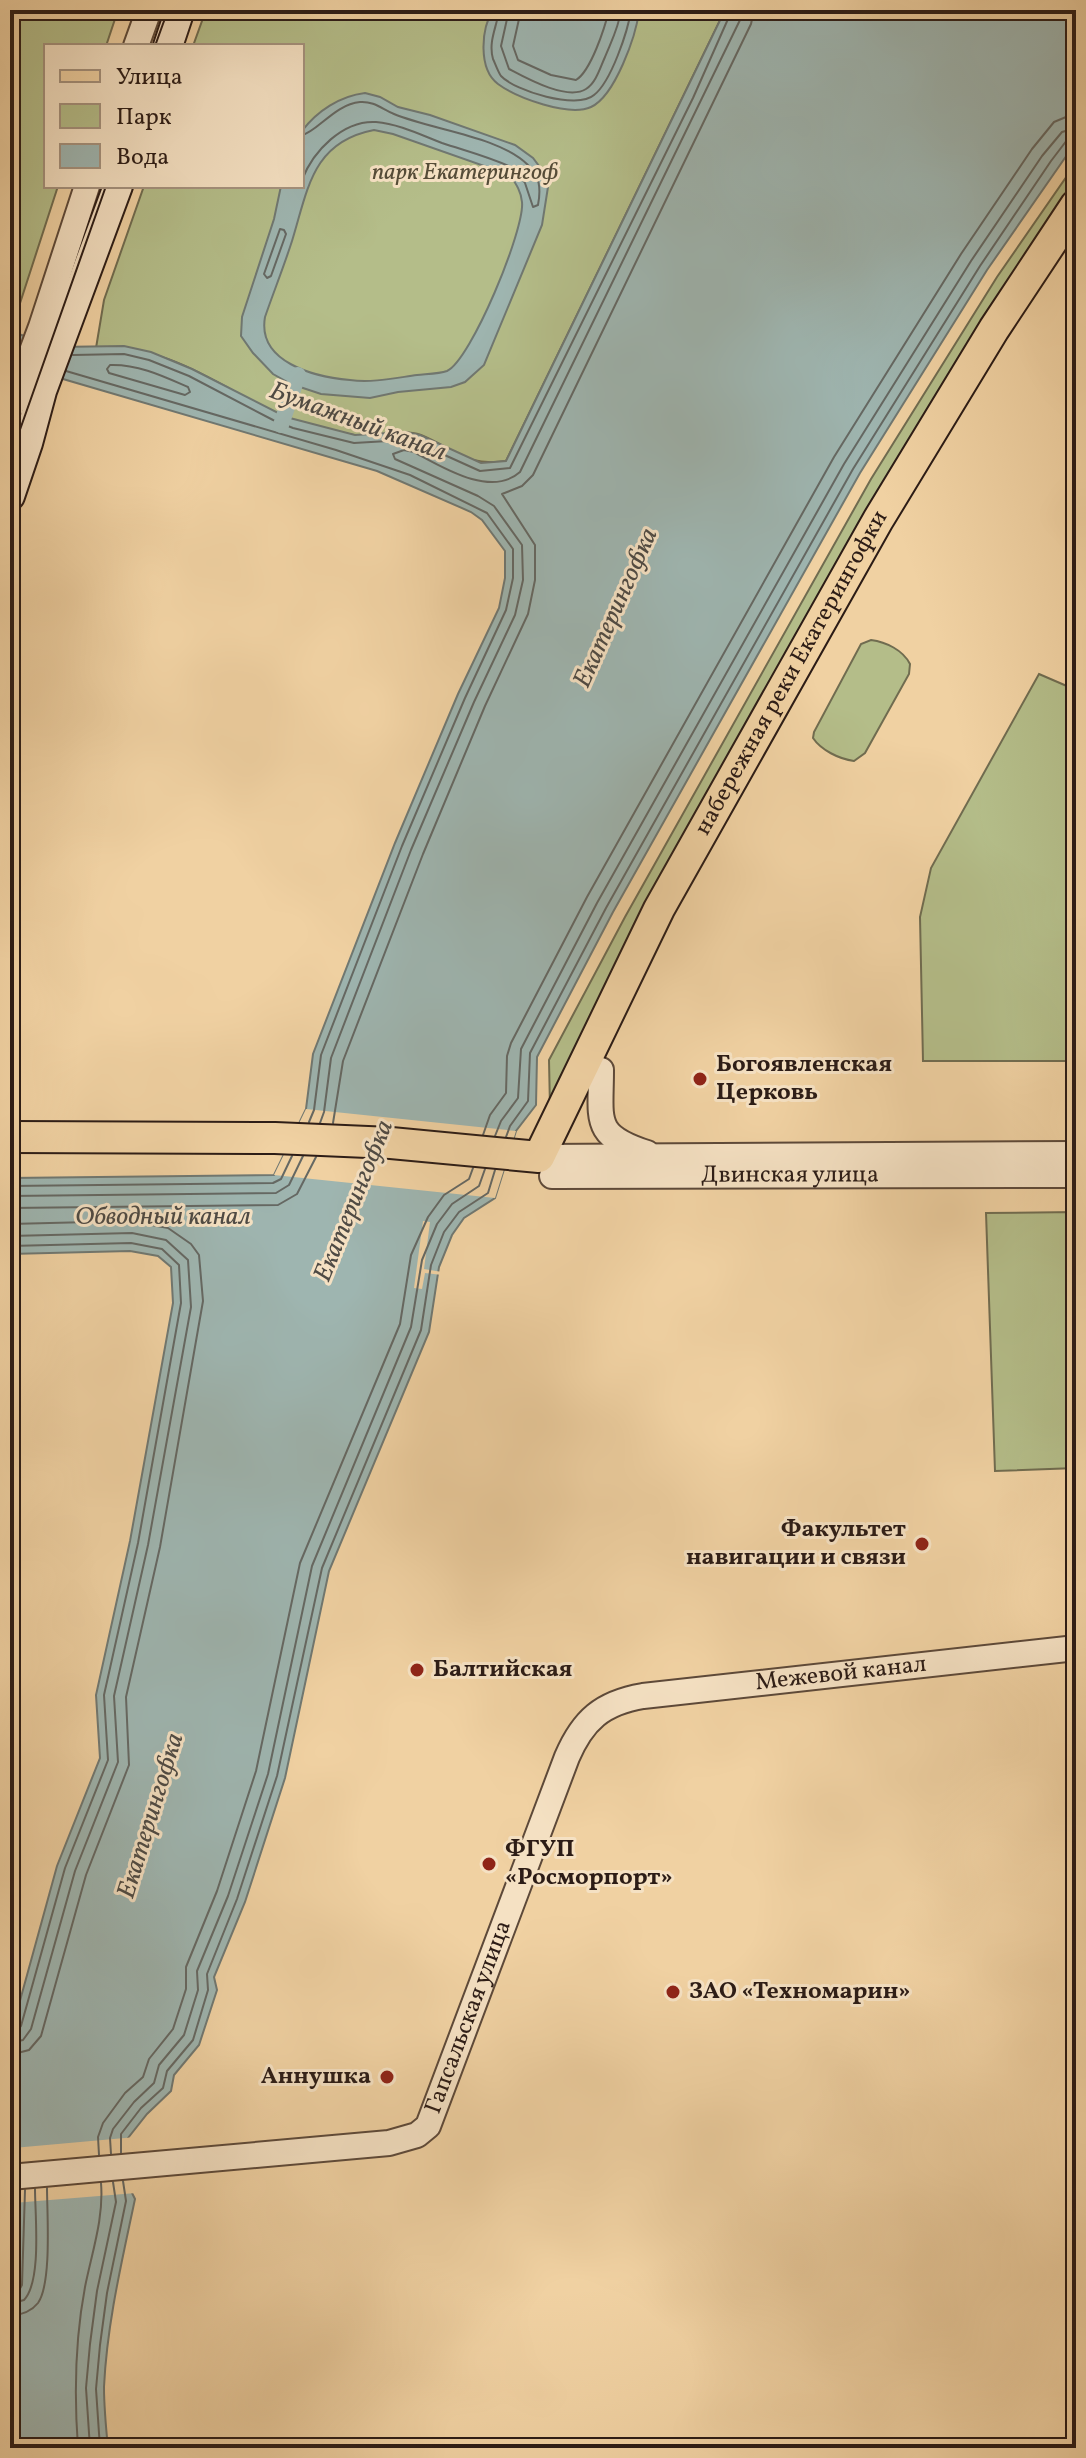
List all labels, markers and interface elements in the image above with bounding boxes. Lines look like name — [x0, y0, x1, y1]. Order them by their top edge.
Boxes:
legend — [44, 44, 304, 188]
text: Улица — [116, 61, 183, 95]
text: Парк — [116, 101, 172, 135]
text: Вода — [116, 141, 169, 175]
park label: парк Екатерингоф — [372, 156, 559, 190]
water label: Бумажный канал — [265, 373, 451, 471]
street label: набережная реки Екатерингофки — [687, 504, 897, 842]
water label: Екатерингофка — [565, 522, 667, 694]
place label: Богоявленская Церковь — [716, 1048, 892, 1110]
marker: Богоявленская Церковь — [691, 1070, 709, 1088]
water label: Екатерингофка — [305, 1115, 403, 1287]
street label: Двинская улица — [701, 1158, 879, 1193]
water label: Обводный канал — [75, 1199, 251, 1235]
place label: Факультет навигации и связи — [686, 1513, 906, 1575]
marker: Факультет навигации и связи — [913, 1535, 931, 1553]
street label: Межевой канал — [753, 1648, 928, 1700]
place label: Балтийская — [433, 1653, 572, 1687]
marker: Балтийская — [408, 1661, 426, 1679]
water label: Екатерингофка — [109, 1729, 193, 1903]
place label: ФГУП «Росморпорт» — [505, 1833, 673, 1895]
marker: ФГУП «Росморпорт» — [480, 1855, 498, 1873]
street label: Гапсальская улица — [417, 1916, 521, 2119]
place label: ЗАО «Техномарин» — [689, 1975, 911, 2009]
marker: ЗАО «Техномарин» — [664, 1983, 682, 2001]
place label: Аннушка — [261, 2060, 371, 2094]
marker: Аннушка — [378, 2068, 396, 2086]

